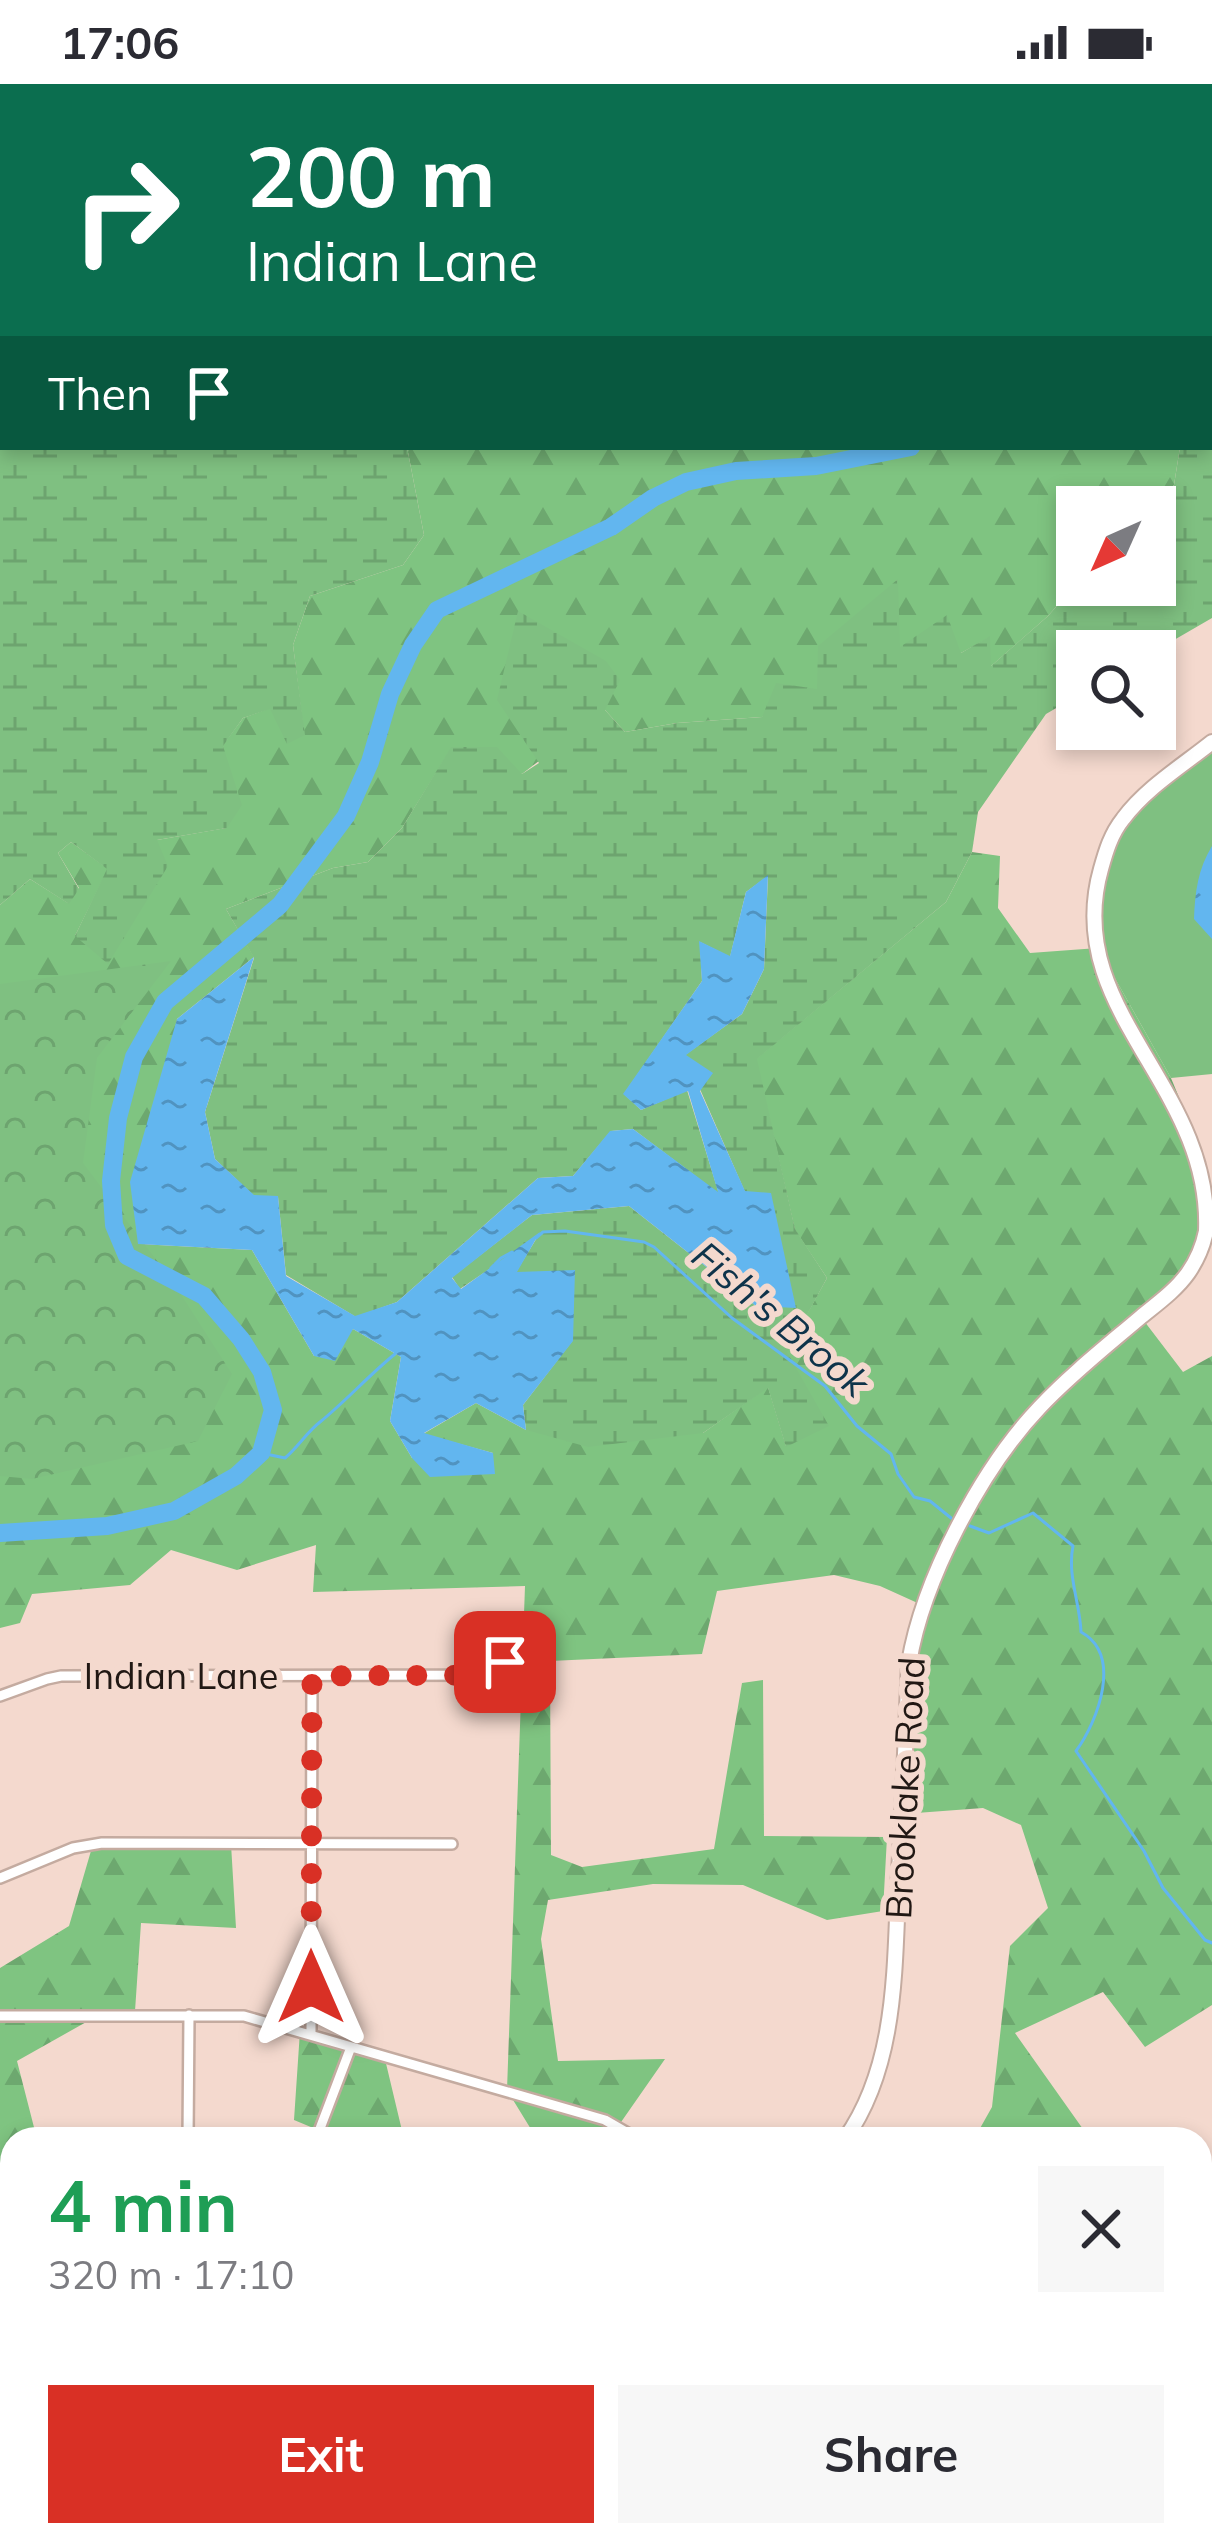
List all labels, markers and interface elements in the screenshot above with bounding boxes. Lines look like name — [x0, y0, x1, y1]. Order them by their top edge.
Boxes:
text: 17:06 — [60, 14, 179, 70]
text: 200 m — [246, 123, 496, 228]
icon: right — [48, 132, 204, 288]
text: Indian Lane — [246, 227, 538, 295]
icon: arrive — [176, 360, 242, 426]
text: Then — [48, 365, 152, 421]
north arrow — [1056, 486, 1176, 606]
map controls — [1056, 486, 1176, 750]
button: search — [1056, 630, 1176, 750]
water label: Fish's Brook — [683, 1230, 881, 1408]
pin — [454, 1611, 556, 1713]
icon: arrive — [472, 1629, 538, 1695]
street label: Indian Lane — [84, 1653, 278, 1698]
street label: Brooklake Road — [875, 1656, 934, 1920]
position arrow — [248, 1924, 374, 2050]
text: 4 min — [48, 2160, 238, 2250]
button: close — [1038, 2166, 1164, 2292]
text: 320 m · 17:10 — [48, 2250, 294, 2299]
button: Exit — [48, 2385, 594, 2523]
button: Share — [618, 2385, 1164, 2523]

